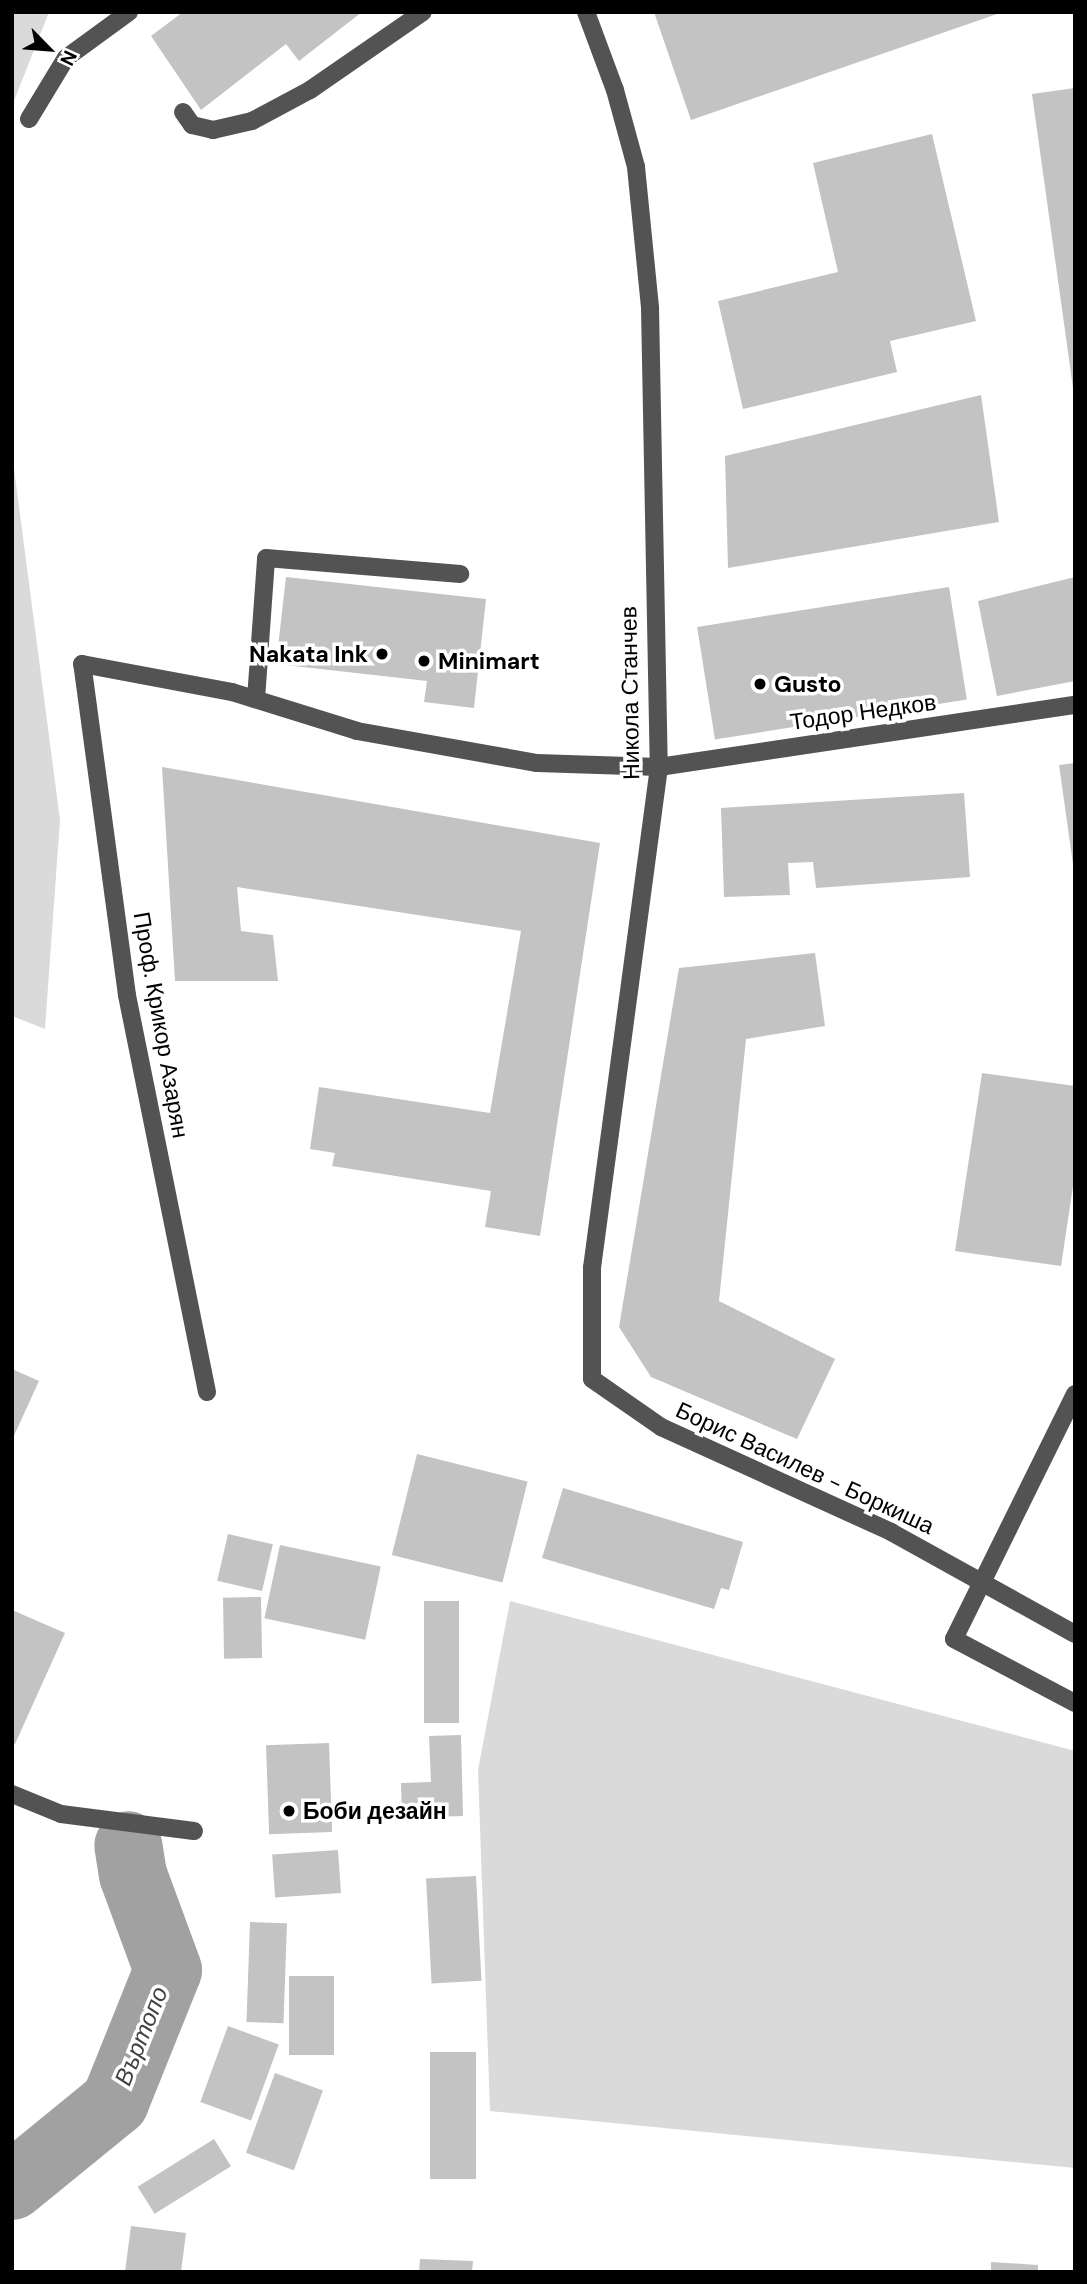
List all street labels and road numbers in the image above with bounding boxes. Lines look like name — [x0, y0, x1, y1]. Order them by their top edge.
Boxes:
street label: Никола Станчев — [615, 606, 645, 780]
street label: Тодор Недков — [788, 688, 938, 736]
street label: Проф. Крикор Азарян — [128, 910, 194, 1140]
street label: Борис Василев - Боркиша — [672, 1396, 938, 1540]

